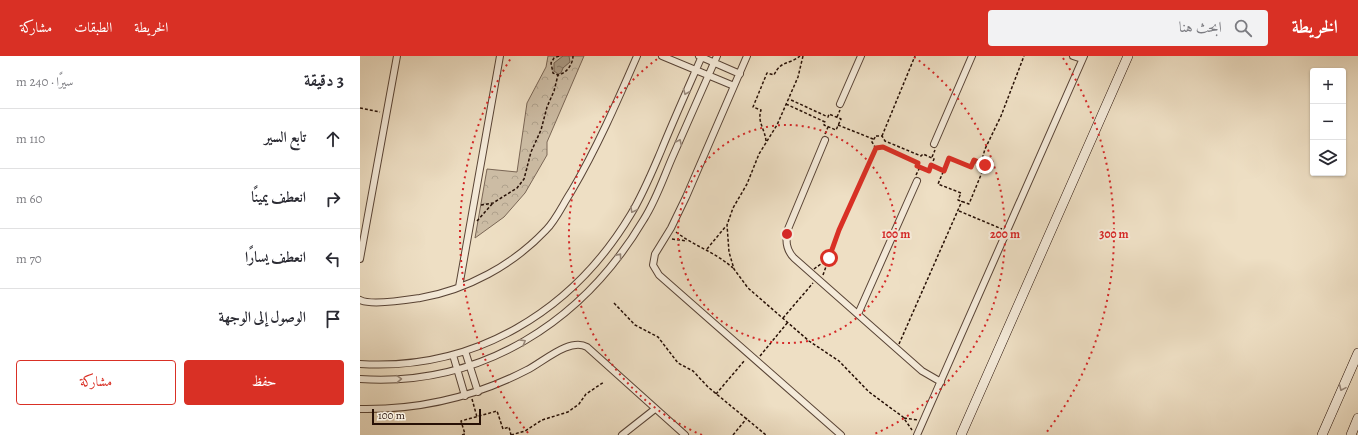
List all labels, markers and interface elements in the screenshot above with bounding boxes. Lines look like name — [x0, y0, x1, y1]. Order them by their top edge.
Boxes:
search box — [988, 10, 1268, 46]
text: الخريطة — [1292, 14, 1338, 40]
text: ابحث هنا — [1179, 17, 1222, 37]
icon: search — [1232, 17, 1254, 39]
text: مشاركة — [20, 18, 52, 37]
text: الطبقات — [74, 18, 112, 37]
text: الخريطة — [134, 18, 168, 37]
map controls — [1310, 68, 1346, 176]
button: + — [1310, 68, 1346, 104]
text: 3 دقيقة — [304, 69, 344, 92]
text: سيرًا · 240 m — [16, 73, 73, 90]
one-way arrow — [683, 87, 691, 95]
button: − — [1310, 104, 1346, 140]
text: تابع السير — [264, 127, 306, 147]
icon: ahead — [322, 128, 344, 150]
text: 110 m — [16, 130, 45, 147]
one-way arrow — [674, 138, 682, 146]
button: layers — [1310, 140, 1346, 176]
route end — [976, 156, 994, 174]
text: انعطف يمينًا — [251, 187, 306, 207]
icon: right — [322, 188, 344, 210]
text: 60 m — [16, 190, 42, 207]
one-way arrow — [630, 206, 637, 213]
text: 100 m — [882, 226, 910, 242]
text: 200 m — [990, 226, 1020, 242]
text: 300 m — [1099, 226, 1129, 242]
centre of rings — [780, 227, 794, 241]
text: انعطف يسارًا — [245, 247, 306, 267]
icon: left — [322, 248, 344, 270]
route start — [820, 249, 838, 267]
text: 70 m — [16, 250, 42, 267]
one-way arrow — [614, 254, 621, 261]
text: الوصول إلى الوجهة — [219, 307, 306, 327]
icon: arrive — [322, 308, 344, 330]
one-way arrow — [518, 339, 526, 347]
button: مشاركة — [16, 360, 176, 405]
button: حفظ — [184, 360, 344, 405]
one-way arrow — [396, 375, 402, 383]
one-way arrow — [1339, 384, 1347, 392]
scale bar — [372, 407, 481, 426]
text: 100 m — [378, 408, 405, 423]

